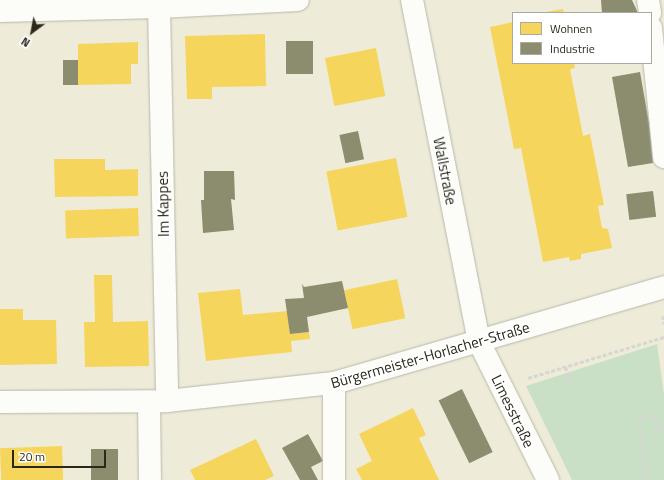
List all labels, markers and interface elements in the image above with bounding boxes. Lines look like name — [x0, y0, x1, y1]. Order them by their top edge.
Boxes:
north arrow — [12, 12, 52, 52]
legend — [512, 12, 652, 64]
text: Wohnen — [550, 19, 592, 38]
text: N — [18, 33, 33, 51]
text: Industrie — [550, 39, 595, 58]
street label: Wallstraße — [430, 136, 460, 206]
street label: Im Kappes — [153, 171, 173, 237]
street label: Bürgermeister-Horlacher-Straße — [328, 318, 532, 392]
street label: Limesstraße — [488, 372, 538, 450]
scale bar — [14, 442, 108, 468]
text: 20 m — [19, 447, 45, 466]

